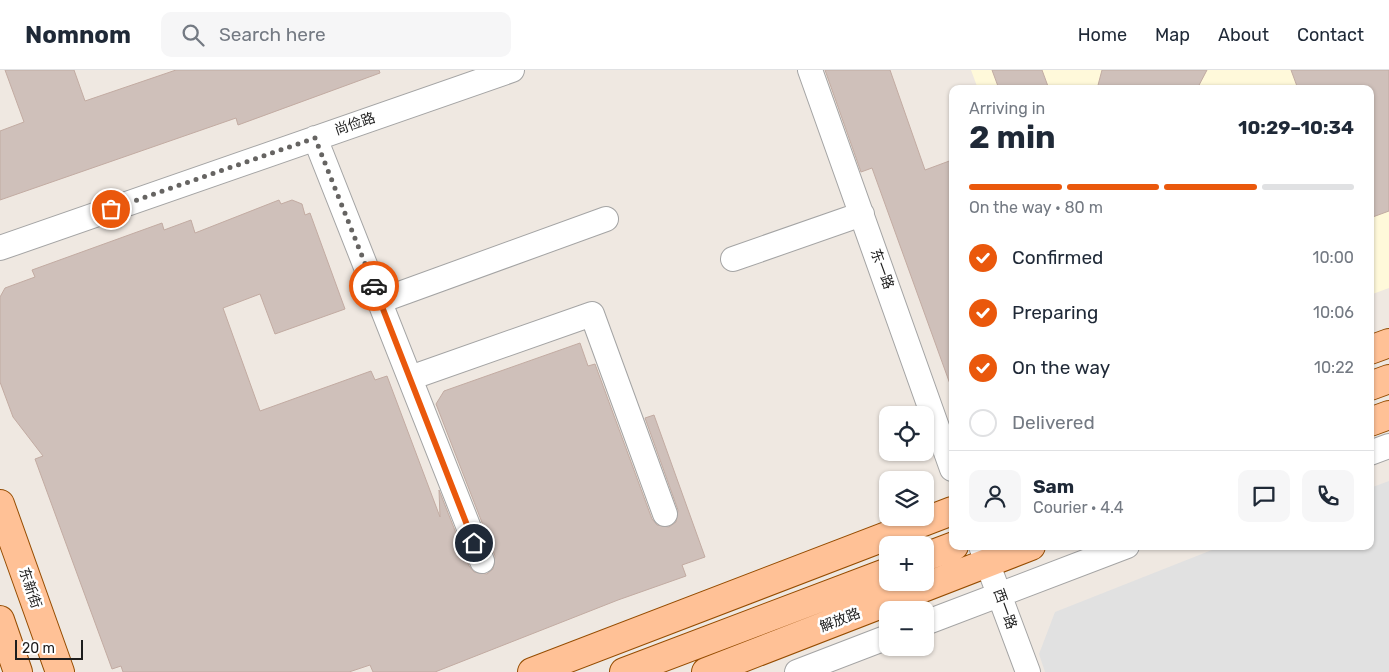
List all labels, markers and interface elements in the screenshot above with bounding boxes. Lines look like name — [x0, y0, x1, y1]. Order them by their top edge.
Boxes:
search box — [161, 12, 511, 57]
text: Nomnom — [25, 21, 131, 49]
icon: search — [179, 21, 207, 49]
text: Search here — [219, 23, 326, 46]
text: Home — [1078, 24, 1127, 46]
text: Map — [1155, 24, 1190, 46]
text: About — [1218, 24, 1269, 46]
text: Contact — [1297, 24, 1364, 46]
text: Arriving in — [969, 99, 1045, 118]
street label: 尚俭路 — [332, 109, 378, 139]
text: 10:29–10:34 — [1238, 116, 1354, 139]
text: 2 min — [969, 118, 1056, 156]
pin — [90, 188, 132, 230]
icon: bag — [97, 195, 125, 223]
text: On the way · 80 m — [969, 198, 1103, 217]
icon: check — [969, 244, 997, 272]
street label: 东一路 — [867, 246, 897, 292]
text: Confirmed — [1012, 246, 1103, 269]
text: 10:00 — [1313, 248, 1354, 267]
courier — [349, 261, 399, 311]
icon: car — [360, 272, 388, 300]
icon: check — [969, 299, 997, 327]
text: Preparing — [1012, 301, 1098, 324]
text: 10:06 — [1313, 303, 1354, 322]
icon: check — [969, 354, 997, 382]
text: On the way — [1012, 356, 1110, 379]
text: 10:22 — [1314, 358, 1354, 377]
map controls — [879, 406, 934, 656]
button: locate — [879, 406, 934, 461]
text: Delivered — [1012, 411, 1095, 434]
button: person — [969, 470, 1021, 522]
button: chat — [1238, 470, 1290, 522]
button: phone — [1302, 470, 1354, 522]
button: layers — [879, 471, 934, 526]
text: Sam — [1033, 475, 1074, 498]
text: Courier · 4.4 — [1033, 498, 1124, 517]
pin — [453, 522, 495, 564]
icon: home — [460, 529, 488, 557]
button: + — [879, 536, 934, 591]
street label: 东新街 — [15, 565, 45, 611]
street label: 西一路 — [990, 586, 1020, 632]
button: − — [879, 601, 934, 656]
street label: 解放路 — [817, 605, 863, 635]
scale bar — [15, 637, 82, 660]
text: 20 m — [22, 640, 55, 657]

